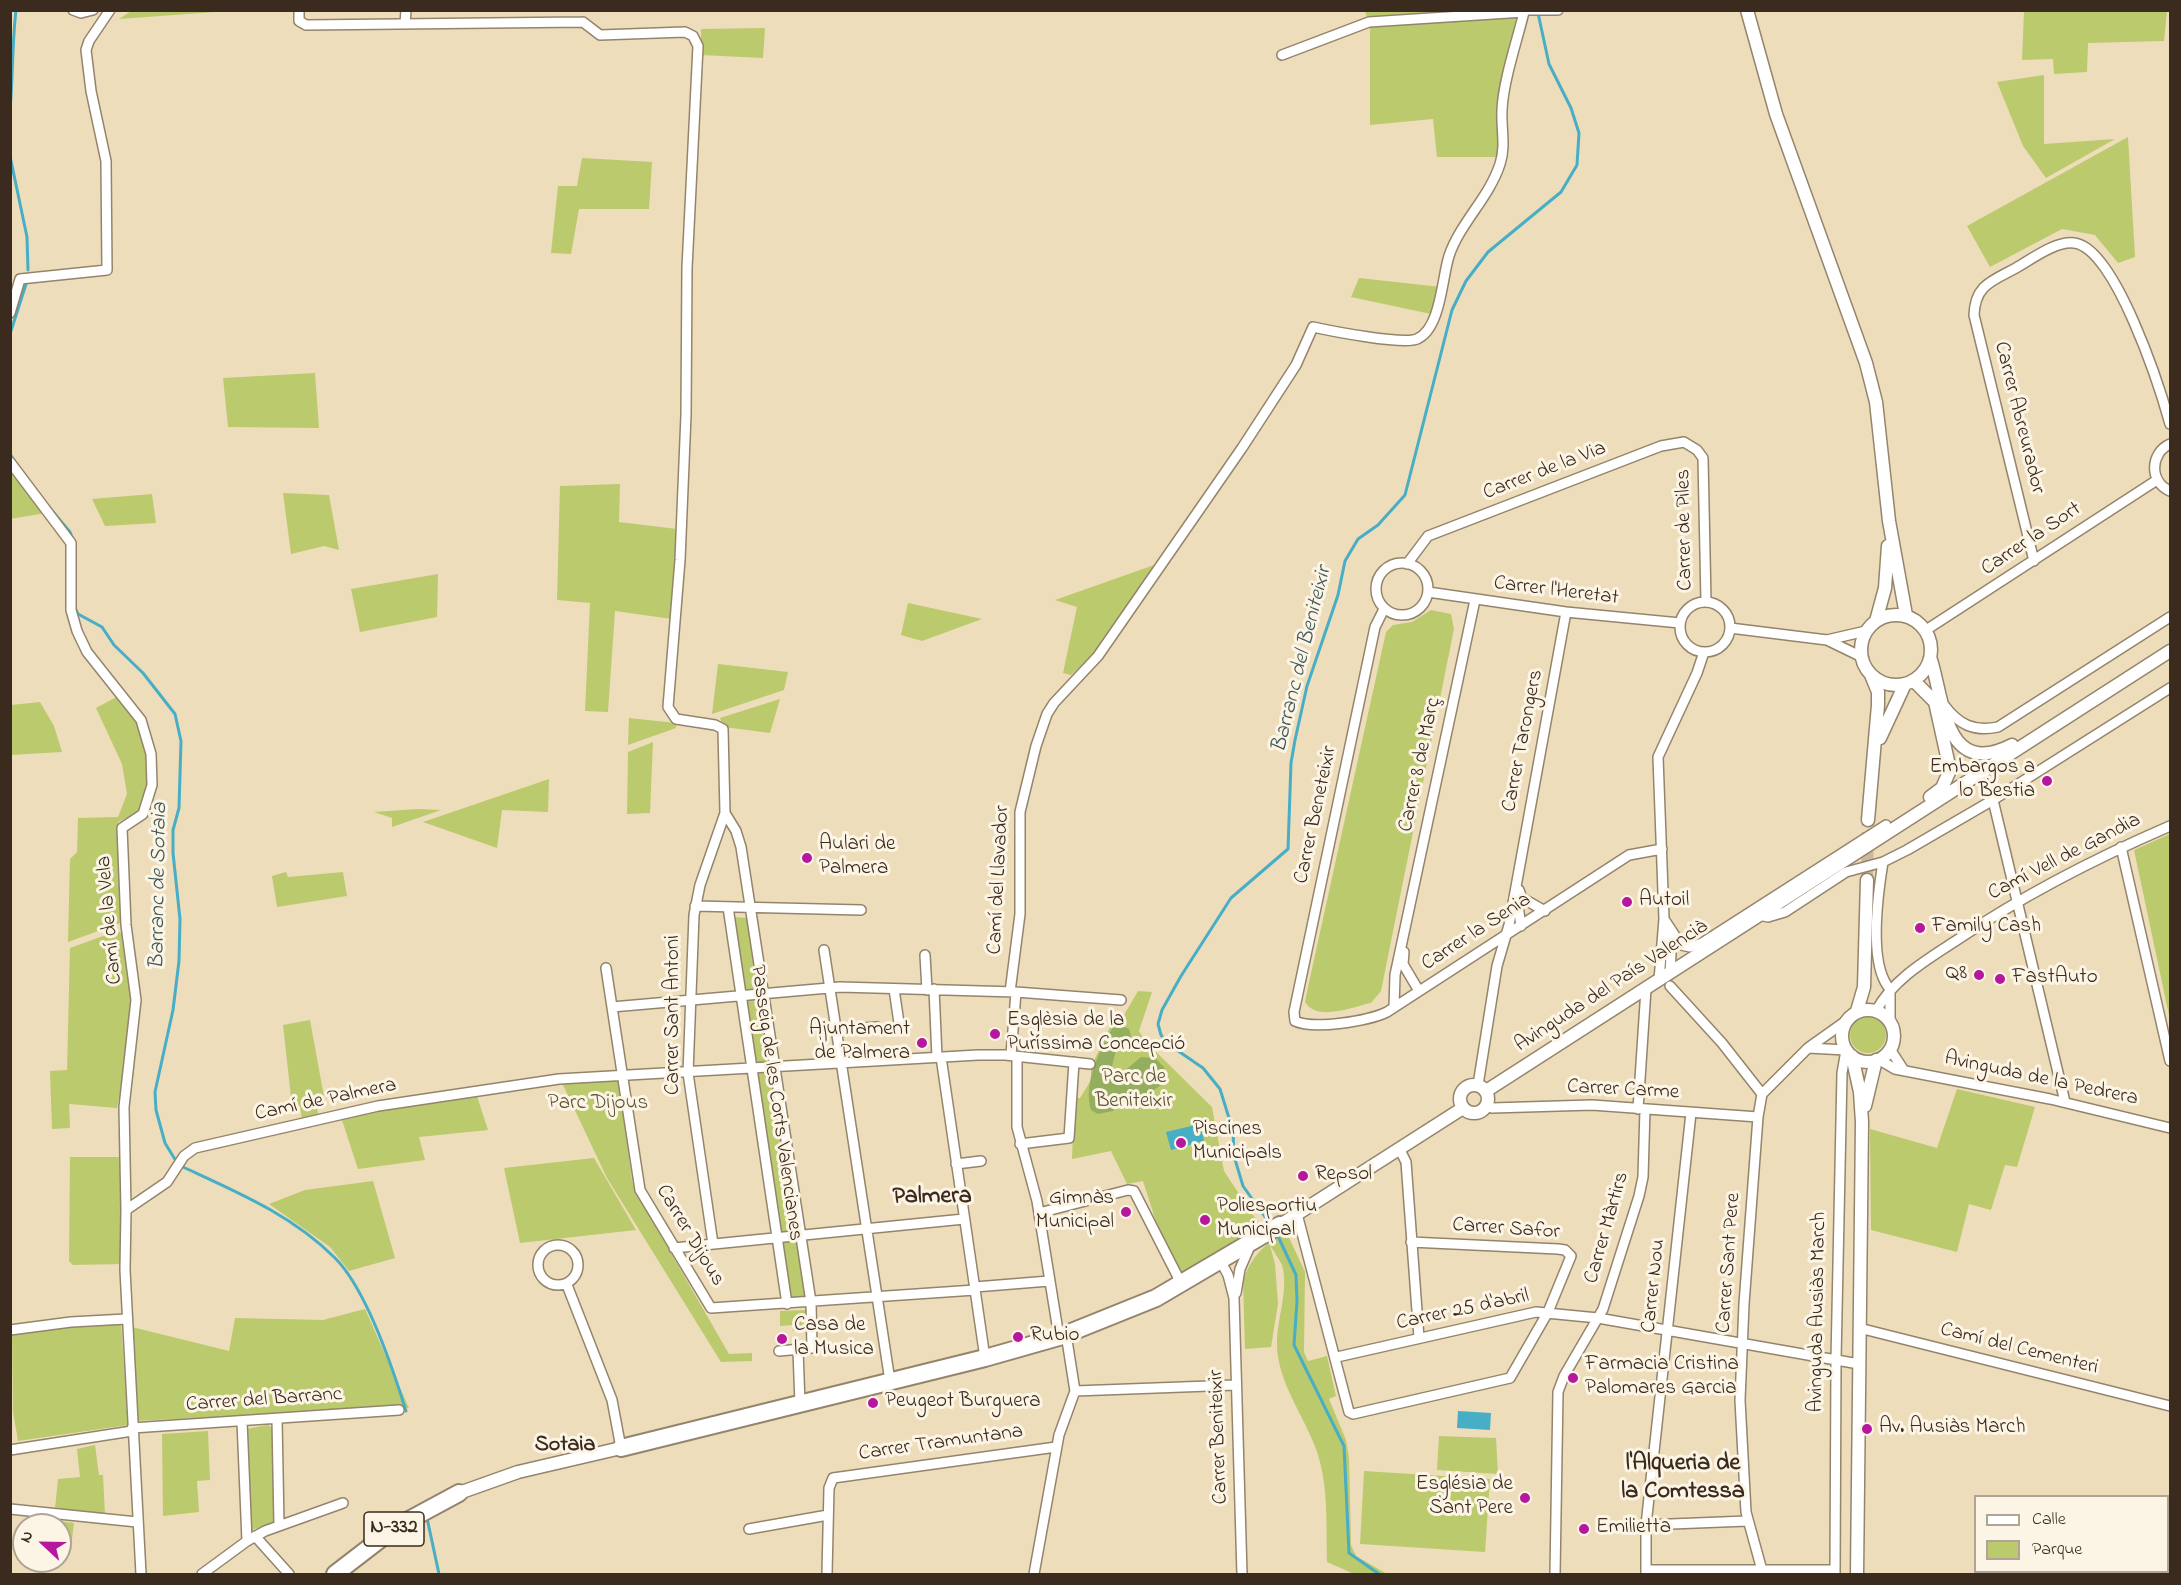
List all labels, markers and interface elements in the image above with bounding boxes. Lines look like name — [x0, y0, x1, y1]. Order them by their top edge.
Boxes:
street label: Carrer Abreurador — [1987, 339, 2049, 497]
street label: Carrer de la Via — [1480, 437, 1610, 507]
street label: Carrer de Piles — [1672, 469, 1700, 591]
street label: Carrer la Sort — [1977, 497, 2087, 583]
water label: Barranc del Beniteixir — [1267, 564, 1339, 756]
street label: Carrer l'Heretat — [1492, 572, 1620, 612]
street label: Carrer Tarongers — [1498, 668, 1550, 814]
street label: Carrer 8 de Març — [1394, 696, 1448, 834]
street label: Carrer Beneteixir — [1290, 744, 1344, 886]
place label: Embargos a lo Bestia — [1929, 756, 2035, 806]
marker: Embargos a lo Bestia — [2040, 774, 2054, 788]
water label: Barranc de Sotaia — [145, 802, 175, 970]
street label: Camí del Llavador — [984, 805, 1016, 955]
street label: Camí Vell de Gandia — [1984, 809, 2146, 907]
place label: Aulari de Palmera — [819, 833, 896, 883]
marker: Aulari de Palmera — [800, 851, 814, 865]
street label: Camí de la Vela — [93, 855, 129, 985]
street label: Carrer la Senia — [1417, 888, 1537, 978]
place label: Autoil — [1639, 889, 1689, 915]
marker: Autoil — [1620, 895, 1634, 909]
street label: Avinguda del País Valencià — [1511, 915, 1713, 1059]
place label: Family Cash — [1932, 915, 2041, 941]
marker: Family Cash — [1913, 921, 1927, 935]
street label: Carrer Sant Antoni — [662, 935, 688, 1095]
place label: Q8 — [1946, 962, 1967, 988]
street label: Passeig de les Corts Valencianes — [743, 964, 807, 1242]
place label: FastAuto — [2012, 966, 2098, 992]
marker: Q8 — [1972, 968, 1986, 982]
marker: FastAuto — [1993, 972, 2007, 986]
place label: Esglèsia de la Puríssima Concepció — [1007, 1009, 1185, 1059]
place label: Ajuntament de Palmera — [809, 1018, 910, 1068]
marker: Esglèsia de la Puríssima Concepció — [988, 1027, 1002, 1041]
marker: Ajuntament de Palmera — [915, 1036, 929, 1050]
street label: Avinguda de la Pedrera — [1942, 1047, 2140, 1113]
park label: Parc de Beniteixir — [1095, 1066, 1173, 1116]
street label: Camí de Palmera — [253, 1074, 399, 1128]
street label: Carrer Carme — [1566, 1075, 1680, 1107]
park label: Parc Dijous — [548, 1092, 648, 1118]
place label: Piscines Municipals — [1193, 1118, 1282, 1168]
marker: Piscines Municipals — [1174, 1136, 1188, 1150]
place label: Repsol — [1315, 1163, 1372, 1189]
marker: Repsol — [1296, 1169, 1310, 1183]
street label: Carrer Màrtirs — [1580, 1169, 1636, 1287]
street label: Carrer Dijous — [649, 1181, 729, 1291]
district label: Palmera — [892, 1184, 972, 1212]
place label: Gimnàs Municipal — [1036, 1187, 1114, 1237]
street label: Carrer Sant Pere — [1713, 1192, 1747, 1334]
place label: Poliesportiu Municipal — [1217, 1195, 1317, 1245]
marker: Gimnàs Municipal — [1119, 1205, 1133, 1219]
street label: Avinguda Ausiàs March — [1805, 1211, 1833, 1413]
marker: Poliesportiu Municipal — [1198, 1213, 1212, 1227]
street label: Carrer Safor — [1451, 1214, 1561, 1246]
street label: Carrer Nou — [1638, 1238, 1672, 1334]
street label: Carrer 25 d'abril — [1394, 1285, 1532, 1337]
place label: Casa de la Musica — [794, 1314, 874, 1364]
street label: Camí del Cementeri — [1937, 1318, 2101, 1382]
place label: Rubio — [1030, 1324, 1079, 1350]
marker: Rubio — [1011, 1330, 1025, 1344]
marker: Casa de la Musica — [775, 1332, 789, 1346]
place label: Farmacia Cristina Palomares Garcia — [1585, 1353, 1739, 1403]
street label: Carrer Beniteixir — [1205, 1369, 1235, 1505]
marker: Farmacia Cristina Palomares Garcia — [1566, 1371, 1580, 1385]
street label: Carrer del Barranc — [185, 1383, 343, 1419]
place label: Peugeot Burguera — [885, 1390, 1041, 1416]
marker: Peugeot Burguera — [866, 1396, 880, 1410]
place label: Av. Ausiàs March — [1879, 1416, 2025, 1442]
street label: Carrer Tramuntana — [857, 1420, 1025, 1468]
marker: Av. Ausiàs March — [1860, 1422, 1874, 1436]
district label: Sotaia — [535, 1433, 595, 1459]
district label: l'Alqueria de la Comtessa — [1621, 1451, 1745, 1507]
place label: Església de Sant Pere — [1416, 1473, 1513, 1523]
marker: Església de Sant Pere — [1518, 1491, 1532, 1505]
legend — [1974, 1495, 2169, 1573]
text: Calle — [2032, 1507, 2066, 1533]
road number: N-332 — [364, 1512, 424, 1546]
north arrow — [12, 1513, 72, 1573]
place label: Emilietta — [1596, 1516, 1671, 1542]
marker: Emilietta — [1577, 1522, 1591, 1536]
text: N — [14, 1527, 40, 1547]
text: Parque — [2032, 1537, 2082, 1563]

